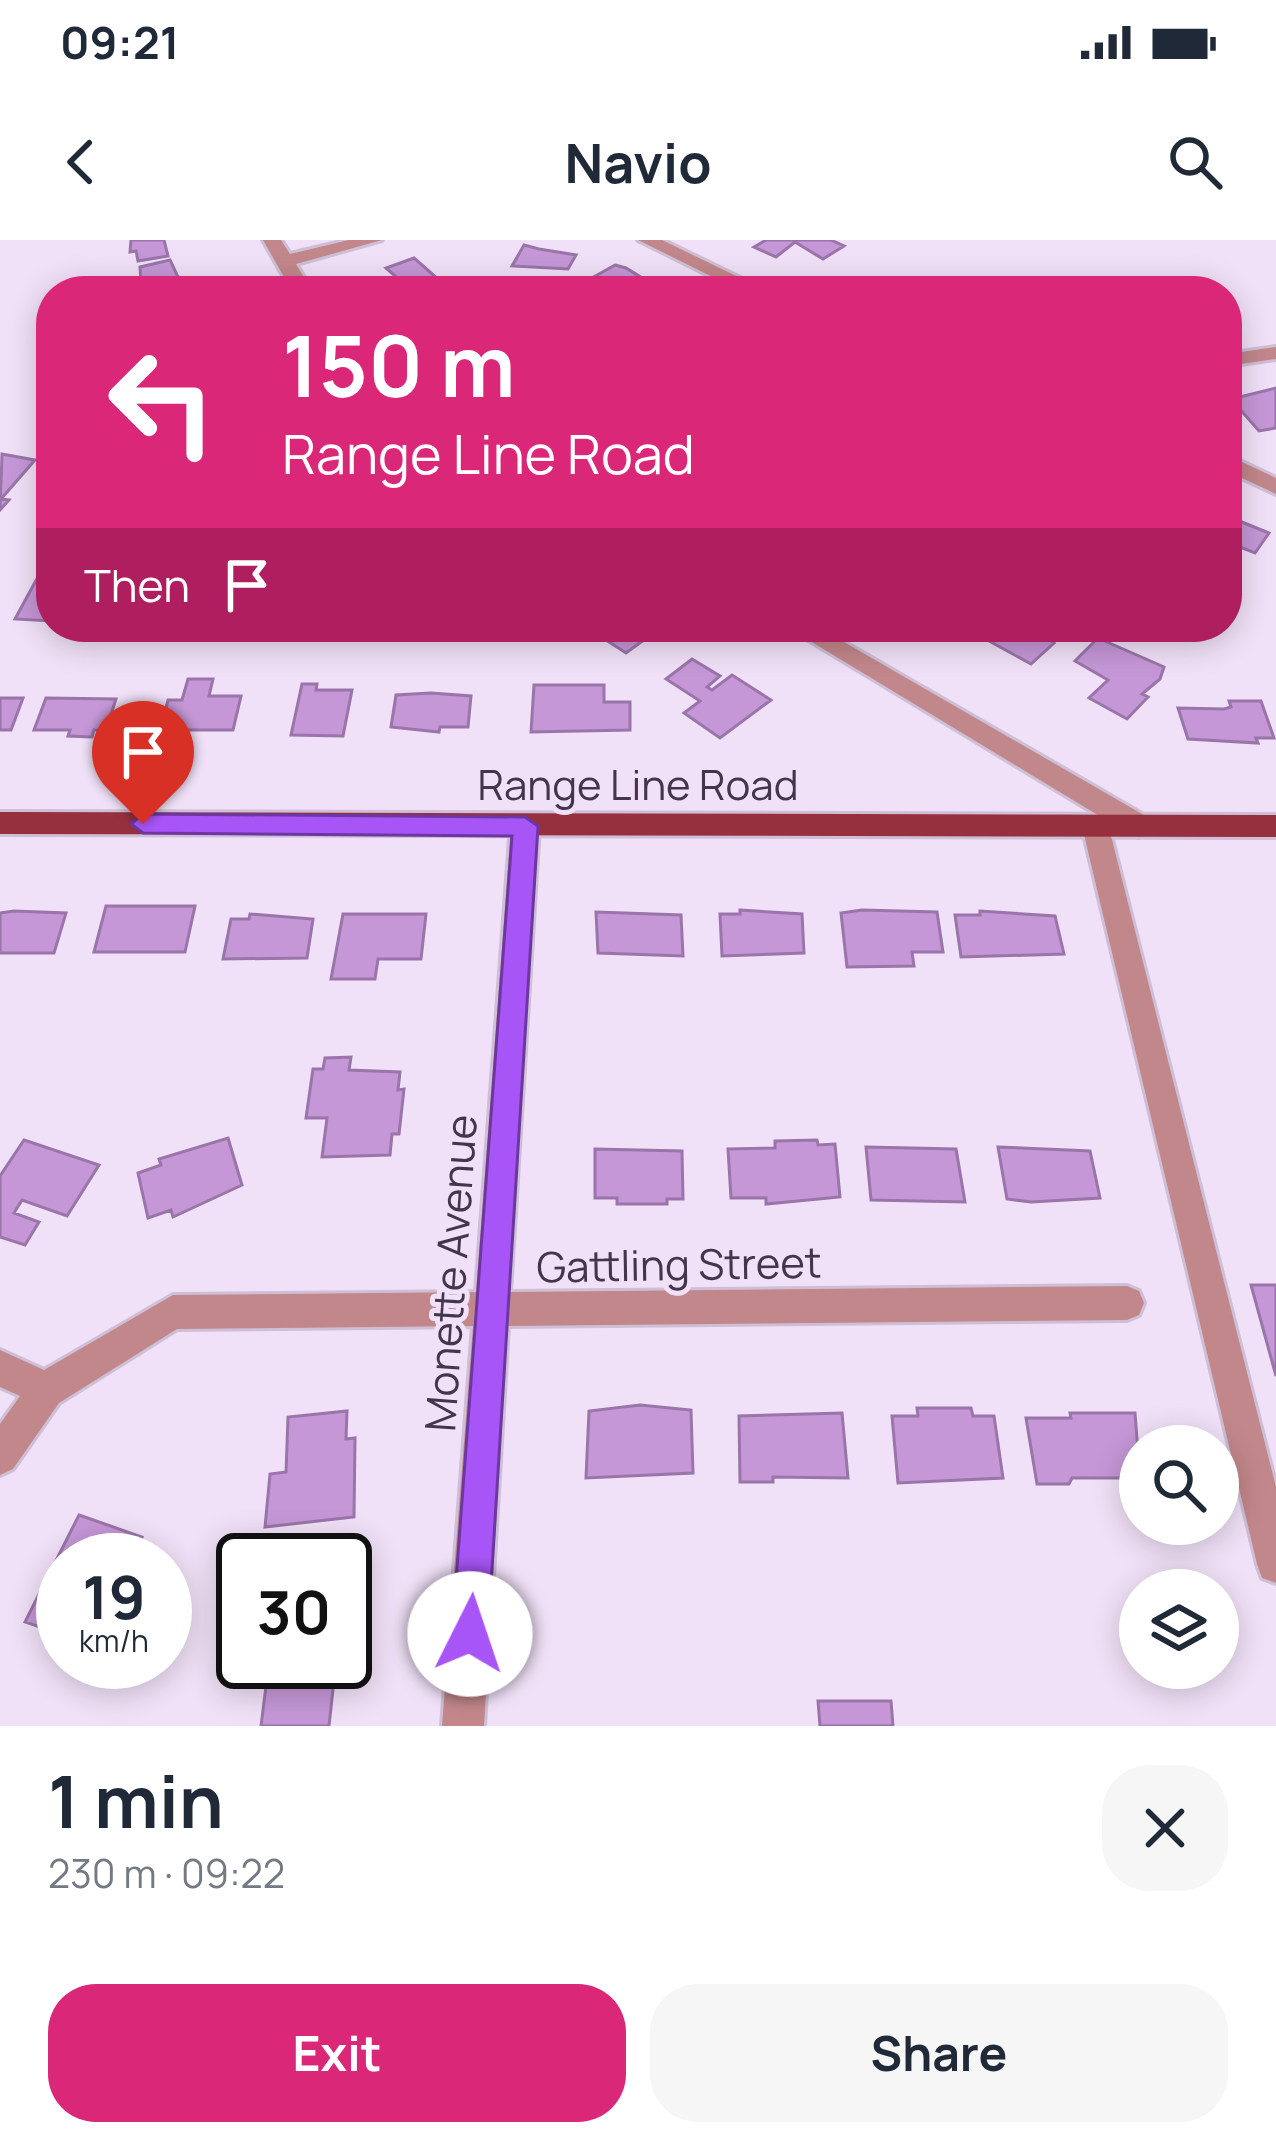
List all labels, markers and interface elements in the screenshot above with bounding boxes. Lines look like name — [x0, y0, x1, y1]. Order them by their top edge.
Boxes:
text: 09:21 — [60, 11, 180, 73]
text: Navio — [564, 125, 712, 199]
icon: back — [48, 129, 114, 195]
icon: search — [1162, 129, 1228, 195]
text: 150 m — [282, 307, 516, 422]
icon: left — [84, 324, 240, 480]
text: Range Line Road — [282, 416, 695, 490]
icon: arrive — [214, 552, 280, 618]
text: Then — [84, 554, 190, 616]
pin — [92, 701, 194, 824]
icon: arrive — [110, 719, 176, 785]
street label: Range Line Road — [477, 755, 799, 813]
street label: Monette Avenue — [410, 1113, 490, 1433]
street label: Gattling Street — [536, 1233, 822, 1295]
map controls — [1119, 1425, 1239, 1689]
button: search — [1119, 1425, 1239, 1545]
speed limit sign: 30 — [216, 1533, 372, 1689]
text: 19 — [82, 1555, 146, 1637]
button: layers — [1119, 1569, 1239, 1689]
position arrow — [407, 1571, 533, 1697]
text: km/h — [79, 1620, 149, 1661]
text: 1 min — [48, 1751, 224, 1850]
button: close — [1102, 1765, 1228, 1891]
text: 230 m · 09:22 — [48, 1846, 285, 1900]
button: Exit — [48, 1984, 626, 2122]
button: Share — [650, 1984, 1228, 2122]

